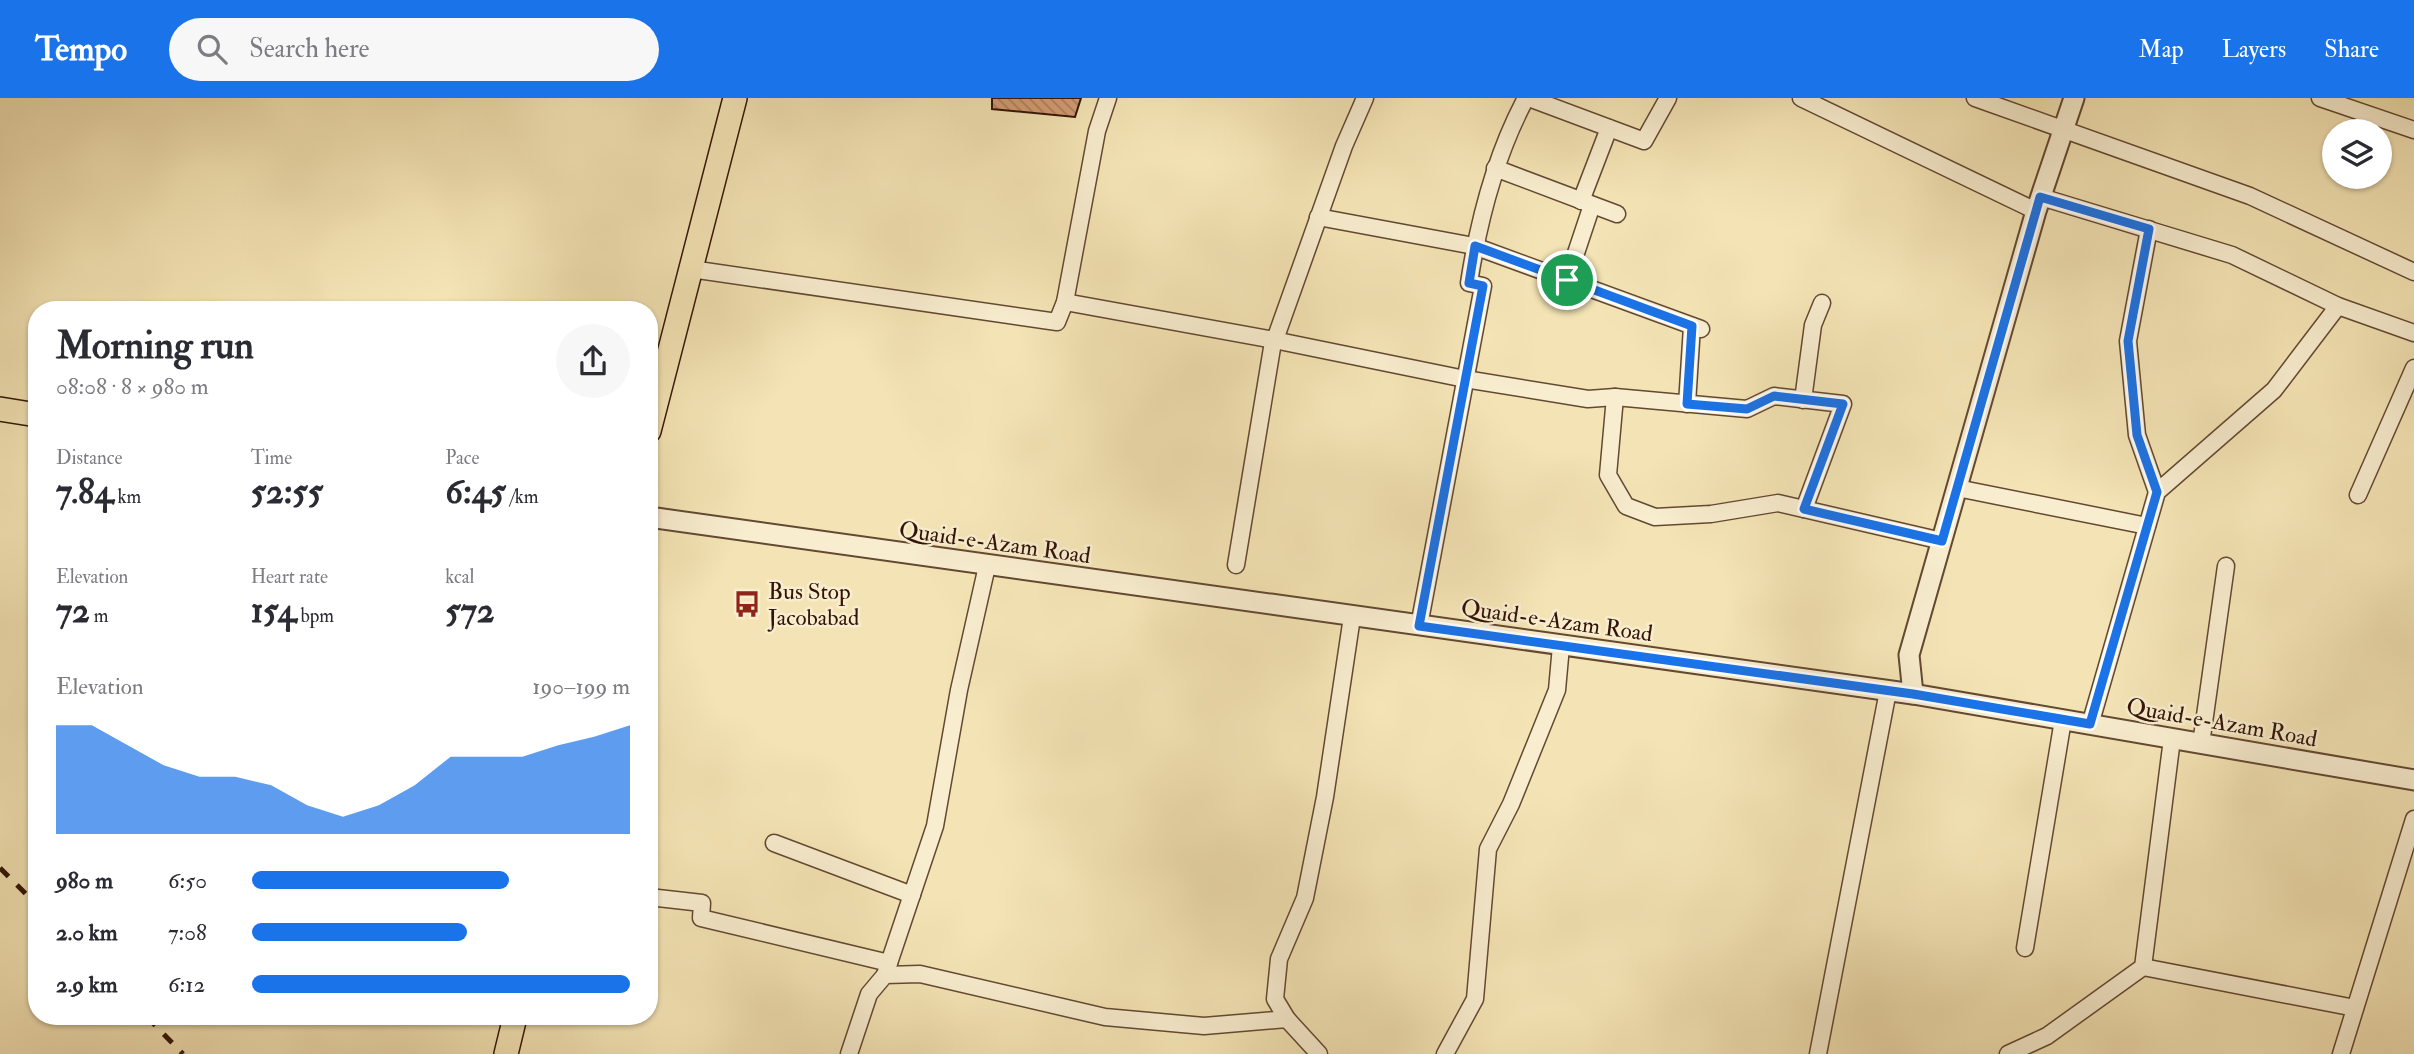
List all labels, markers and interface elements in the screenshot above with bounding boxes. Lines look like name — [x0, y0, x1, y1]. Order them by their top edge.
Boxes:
search box — [169, 18, 659, 81]
text: Tempo — [35, 29, 127, 70]
icon: search — [193, 30, 231, 68]
text: Search here — [249, 33, 369, 65]
text: Map — [2139, 34, 2184, 65]
text: Layers — [2222, 34, 2286, 65]
text: Share — [2324, 34, 2379, 65]
map controls — [2322, 119, 2392, 189]
button: layers — [2322, 119, 2392, 189]
pin — [1537, 250, 1597, 310]
icon: arrive — [1548, 261, 1586, 299]
text: Morning run — [56, 322, 254, 370]
button: share — [556, 324, 630, 398]
text: 08:08 · 8 × 980 m — [56, 372, 209, 401]
text: Distance — [56, 446, 122, 470]
text: Time — [251, 446, 292, 470]
text: Pace — [445, 446, 479, 470]
text: 7.84 — [56, 470, 113, 514]
text: 52:55 — [251, 470, 323, 514]
text: 6:45 — [445, 470, 506, 514]
text: km — [113, 485, 141, 509]
text: /km — [506, 485, 539, 509]
street label: Quaid-e-Azam Road — [897, 515, 1093, 570]
text: Elevation — [56, 565, 128, 589]
text: Heart rate — [251, 565, 328, 589]
text: kcal — [445, 565, 474, 589]
place label: Bus Stop Jacobabad — [767, 577, 859, 632]
text: 72 — [56, 589, 90, 633]
text: 154 — [251, 589, 296, 633]
text: 572 — [445, 589, 495, 633]
bus stop icon: Bus Stop Jacobabad — [732, 589, 762, 619]
street label: Quaid-e-Azam Road — [1459, 593, 1655, 648]
text: m — [90, 604, 109, 628]
text: bpm — [296, 604, 334, 628]
text: Elevation — [56, 672, 144, 701]
text: 190–199 m — [532, 672, 630, 701]
street label: Quaid-e-Azam Road — [2124, 691, 2320, 754]
text: 980 m — [56, 866, 113, 895]
text: 6:50 — [168, 866, 207, 895]
text: 2.0 km — [56, 918, 118, 947]
text: 7:08 — [168, 918, 207, 947]
text: 2.9 km — [56, 970, 118, 999]
text: 6:12 — [168, 970, 205, 999]

